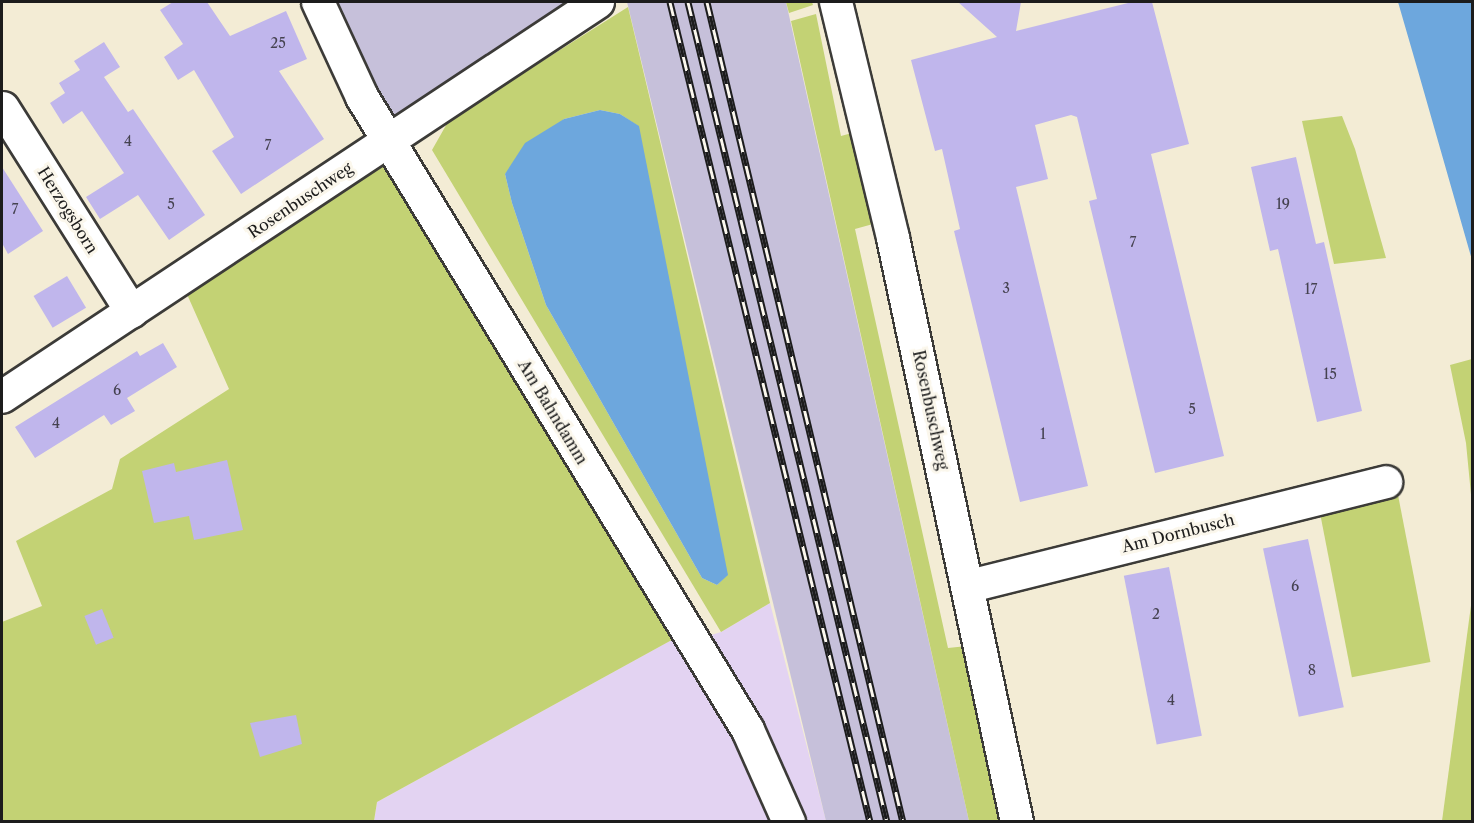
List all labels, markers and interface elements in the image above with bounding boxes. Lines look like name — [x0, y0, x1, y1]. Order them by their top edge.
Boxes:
house number: 25 — [270, 35, 286, 51]
house number: 4 — [124, 133, 132, 149]
house number: 7 — [265, 137, 271, 153]
street label: Rosenbuschweg — [244, 158, 356, 242]
street label: Herzogsborn — [34, 163, 102, 257]
house number: 5 — [167, 196, 175, 212]
house number: 19 — [1276, 196, 1290, 212]
house number: 7 — [12, 201, 18, 217]
house number: 7 — [1130, 234, 1136, 250]
house number: 3 — [1002, 280, 1010, 296]
house number: 17 — [1305, 281, 1317, 297]
street label: Rosenbuschweg — [909, 348, 953, 472]
street label: Am Bahndamm — [514, 356, 592, 468]
house number: 15 — [1323, 366, 1337, 382]
house number: 6 — [113, 382, 121, 398]
house number: 5 — [1188, 401, 1196, 417]
house number: 4 — [52, 415, 60, 431]
house number: 1 — [1040, 426, 1046, 442]
street label: Am Dornbusch — [1120, 510, 1236, 556]
house number: 6 — [1291, 578, 1299, 594]
house number: 2 — [1152, 606, 1160, 622]
house number: 8 — [1308, 662, 1316, 678]
house number: 4 — [1167, 692, 1175, 708]

